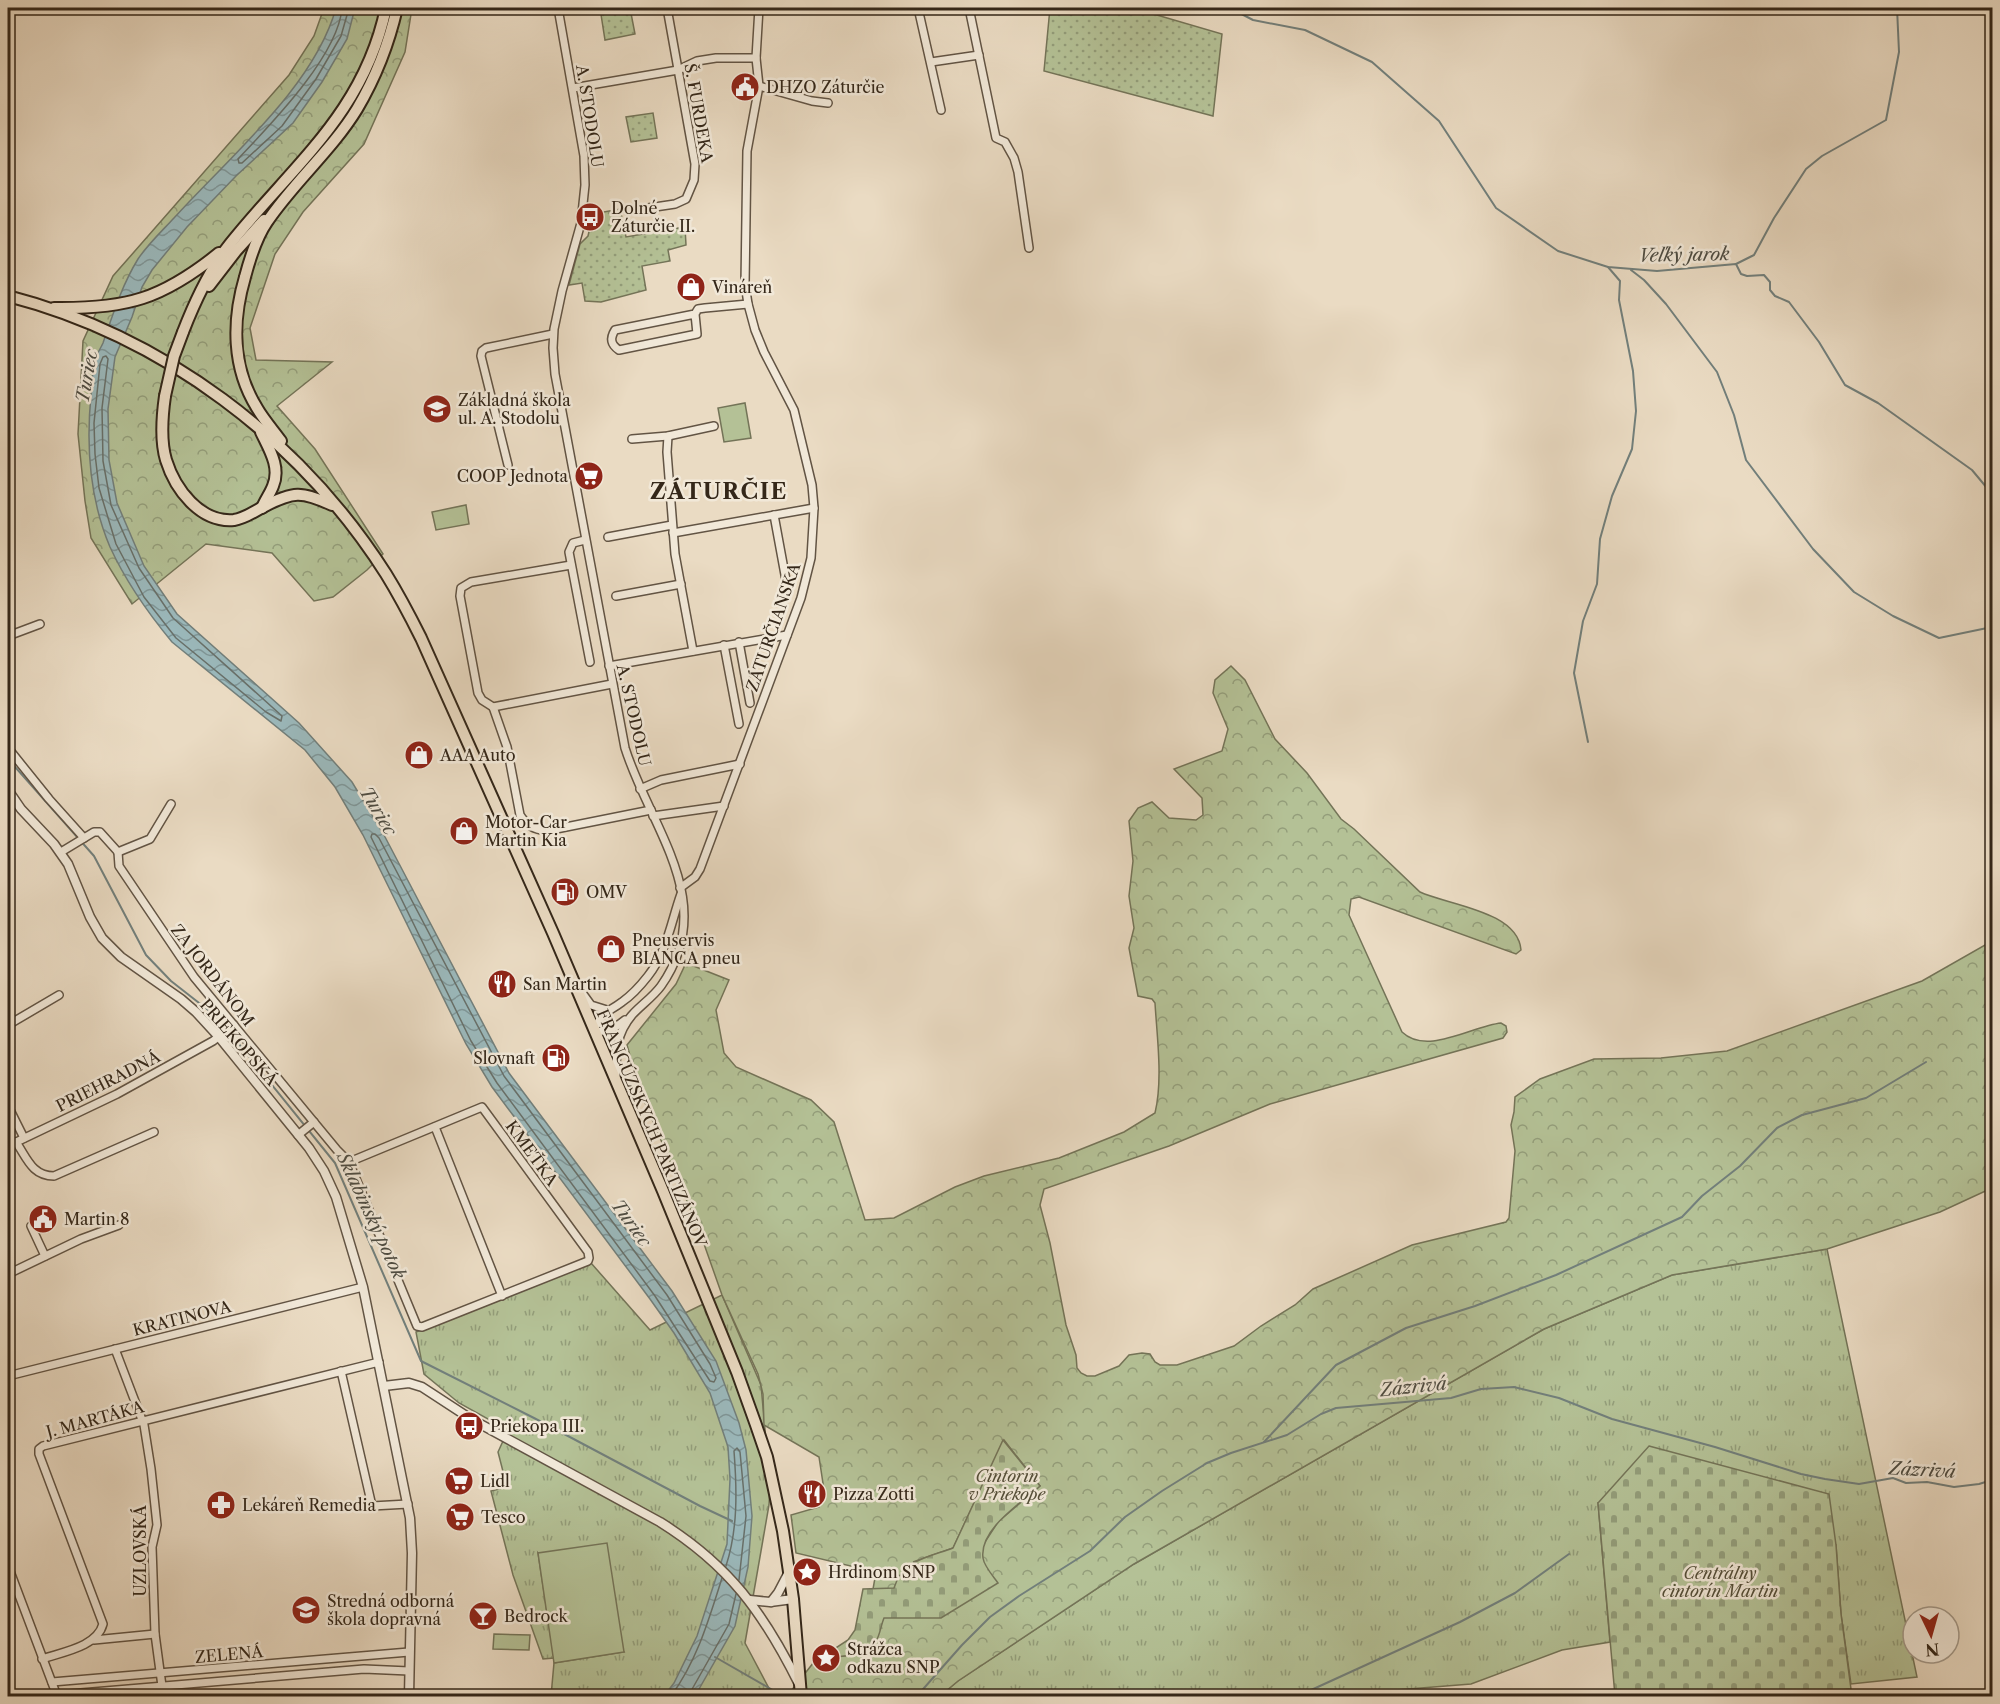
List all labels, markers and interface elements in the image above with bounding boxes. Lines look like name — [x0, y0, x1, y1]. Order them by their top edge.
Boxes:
street label: A. STODOLU — [572, 62, 608, 169]
street label: Š. FURDEKA — [680, 62, 719, 165]
public building icon: DHZO Záturčie — [729, 71, 761, 103]
place label: DHZO Záturčie — [766, 77, 885, 97]
place label: Dolné Záturčie II. — [611, 198, 695, 236]
bus stop icon: Dolné Záturčie II. — [574, 201, 606, 233]
water label: Veľký jarok — [1638, 243, 1730, 267]
shop icon: Vináreň — [675, 271, 707, 303]
place label: Vináreň — [711, 277, 772, 297]
water label: Turiec — [72, 347, 103, 404]
place label: Základná škola ul. A. Stodolu — [458, 390, 571, 428]
school or university icon: Základná škola ul. A. Stodolu — [421, 393, 453, 425]
supermarket icon: COOP Jednota — [573, 460, 605, 492]
place label: COOP Jednota — [457, 466, 569, 486]
district label: ZÁTURČIE — [650, 477, 788, 505]
street label: ZÁTURČIANSKA — [741, 559, 805, 694]
street label: A. STODOLU — [612, 661, 655, 768]
shop icon: AAA Auto — [403, 739, 435, 771]
place label: AAA Auto — [439, 745, 516, 765]
water label: Turiec — [355, 782, 402, 840]
place label: Motor-Car Martin Kia — [485, 812, 567, 850]
shop icon: Motor-Car Martin Kia — [448, 815, 480, 847]
fuel station icon: OMV — [549, 876, 581, 908]
place label: OMV — [586, 882, 627, 902]
street label: ZA JORDÁNOM — [167, 920, 259, 1030]
place label: Pneuservis BIANCA pneu — [632, 930, 741, 968]
shop icon: Pneuservis BIANCA pneu — [595, 933, 627, 965]
restaurant icon: San Martin — [486, 968, 518, 1000]
place label: San Martin — [523, 974, 607, 994]
street label: PRIEKOPSKÁ — [196, 995, 283, 1090]
street label: FRANCÚZSKYCH PARTIZÁNOV — [593, 1006, 711, 1250]
fuel station icon: Slovnaft — [540, 1042, 572, 1074]
street label: PRIEHRADNÁ — [53, 1046, 164, 1116]
place label: Slovnaft — [473, 1048, 535, 1068]
street label: KMEŤKA — [502, 1116, 564, 1191]
water label: Sklabinský potok — [332, 1148, 410, 1283]
water label: Turiec — [606, 1195, 656, 1252]
public building icon: Martin 8 — [27, 1203, 59, 1235]
place label: Martin 8 — [64, 1209, 130, 1229]
street label: KRATINOVA — [131, 1296, 234, 1340]
water label: Zázrivá — [1377, 1373, 1448, 1402]
street label: J. MARTÁKA — [41, 1396, 147, 1442]
bus stop icon: Priekopa III. — [453, 1410, 485, 1442]
place label: Priekopa III. — [490, 1416, 584, 1436]
water label: Zázrivá — [1887, 1457, 1956, 1483]
supermarket icon: Lidl — [443, 1465, 475, 1497]
park label: Cintorín v Priekope — [969, 1466, 1047, 1504]
place label: Lidl — [480, 1471, 510, 1491]
restaurant icon: Pizza Zotti — [796, 1478, 828, 1510]
place label: Pizza Zotti — [833, 1484, 914, 1504]
pharmacy icon: Lekáreň Remedia — [205, 1489, 237, 1521]
place label: Lekáreň Remedia — [242, 1495, 376, 1515]
supermarket icon: Tesco — [444, 1501, 476, 1533]
street label: UZLOVSKÁ — [130, 1504, 150, 1597]
place label: Tesco — [481, 1507, 526, 1527]
place icon: Hrdinom SNP — [791, 1556, 823, 1588]
place label: Hrdinom SNP — [828, 1562, 936, 1582]
park label: Centrálny cintorín Martin — [1662, 1563, 1778, 1601]
place label: Stredná odborná škola dopravná — [327, 1591, 455, 1629]
school or university icon: Stredná odborná škola dopravná — [290, 1594, 322, 1626]
bar icon: Bedrock — [467, 1600, 499, 1632]
north arrow — [1901, 1605, 1961, 1665]
place label: Bedrock — [504, 1606, 569, 1626]
place label: Strážca odkazu SNP — [847, 1639, 940, 1677]
text: N — [1924, 1639, 1940, 1661]
street label: ZELENÁ — [194, 1641, 265, 1667]
place icon: Strážca odkazu SNP — [810, 1642, 842, 1674]

